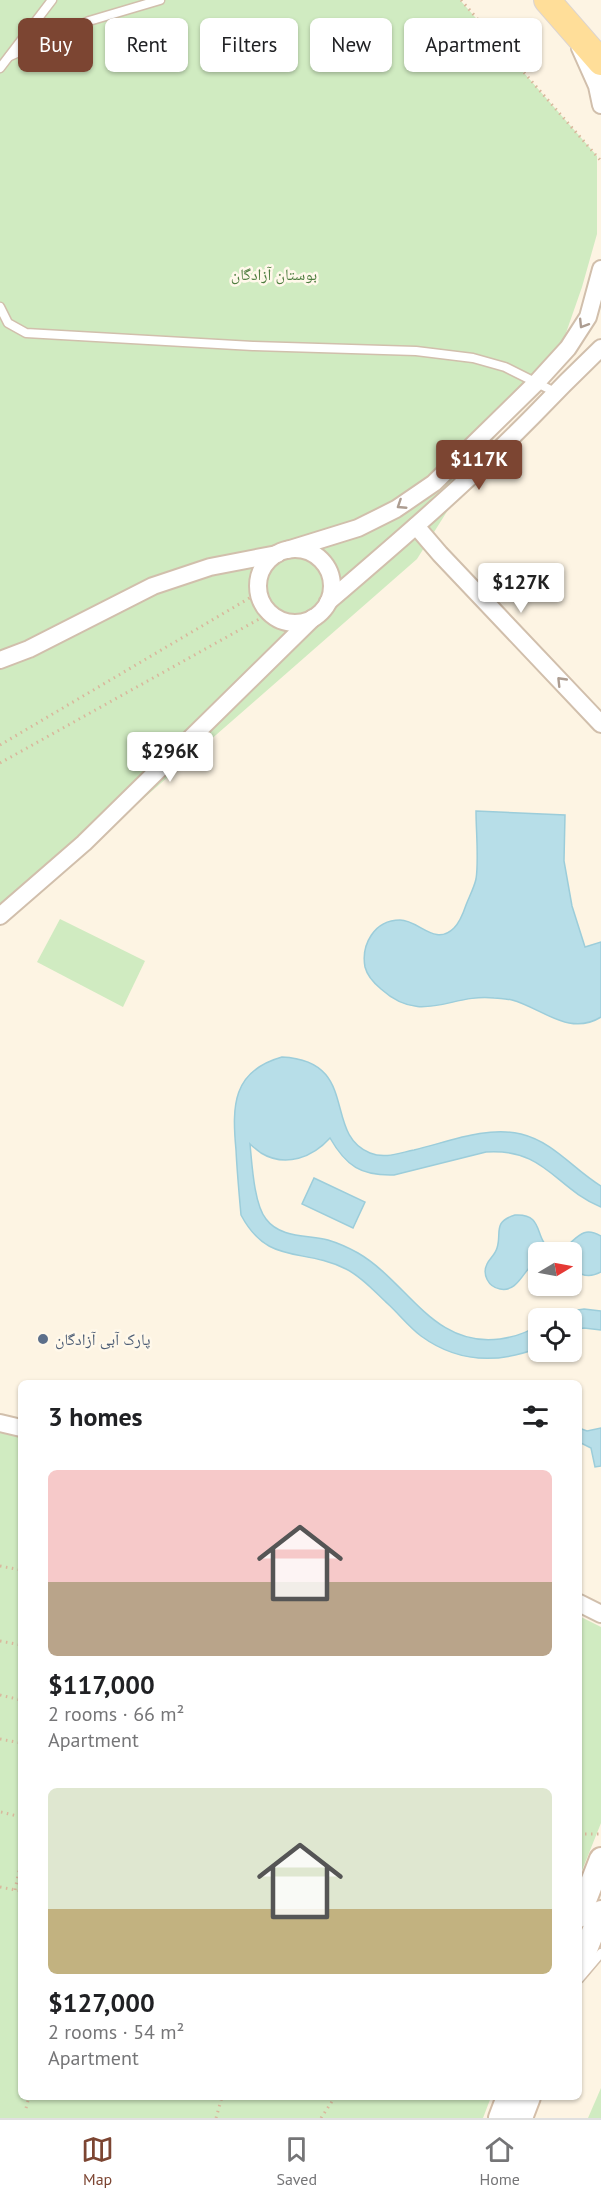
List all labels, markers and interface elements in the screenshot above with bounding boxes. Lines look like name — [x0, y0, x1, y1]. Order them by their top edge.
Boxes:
chip: Buy — [18, 18, 93, 72]
chip: Rent — [105, 18, 188, 72]
chip: Filters — [200, 18, 298, 72]
chip: New — [310, 18, 392, 72]
chip: Apartment — [404, 18, 542, 72]
park label: بوستان آزادگان — [231, 264, 317, 285]
one-way arrow — [579, 317, 590, 328]
pin: $117K — [437, 440, 521, 491]
text: $117K — [450, 446, 508, 472]
one-way arrow — [397, 498, 408, 509]
pin: $127K — [479, 563, 563, 614]
text: $127K — [492, 569, 550, 595]
one-way arrow — [557, 678, 568, 689]
pin: $296K — [128, 732, 212, 783]
text: $296K — [141, 738, 199, 764]
north arrow — [528, 1242, 582, 1296]
map controls — [528, 1242, 582, 1362]
button: locate — [528, 1308, 582, 1362]
place label: پارک آبی آزادگان — [55, 1329, 151, 1350]
marker: پارک آبی آزادگان — [36, 1332, 50, 1346]
text: 3 homes — [48, 1400, 143, 1433]
icon: filters — [519, 1400, 552, 1433]
icon: home — [246, 1509, 354, 1617]
text: $117,000 — [48, 1668, 155, 1701]
text: 2 rooms · 66 m² — [48, 1701, 184, 1727]
text: Apartment — [48, 1727, 139, 1753]
icon: home — [246, 1827, 354, 1935]
text: $127,000 — [48, 1986, 155, 2019]
text: 2 rooms · 54 m² — [48, 2019, 184, 2045]
text: Apartment — [48, 2045, 139, 2071]
tab: Map — [81, 2133, 114, 2189]
tab: Saved — [276, 2133, 317, 2189]
tab: Home — [479, 2133, 520, 2189]

